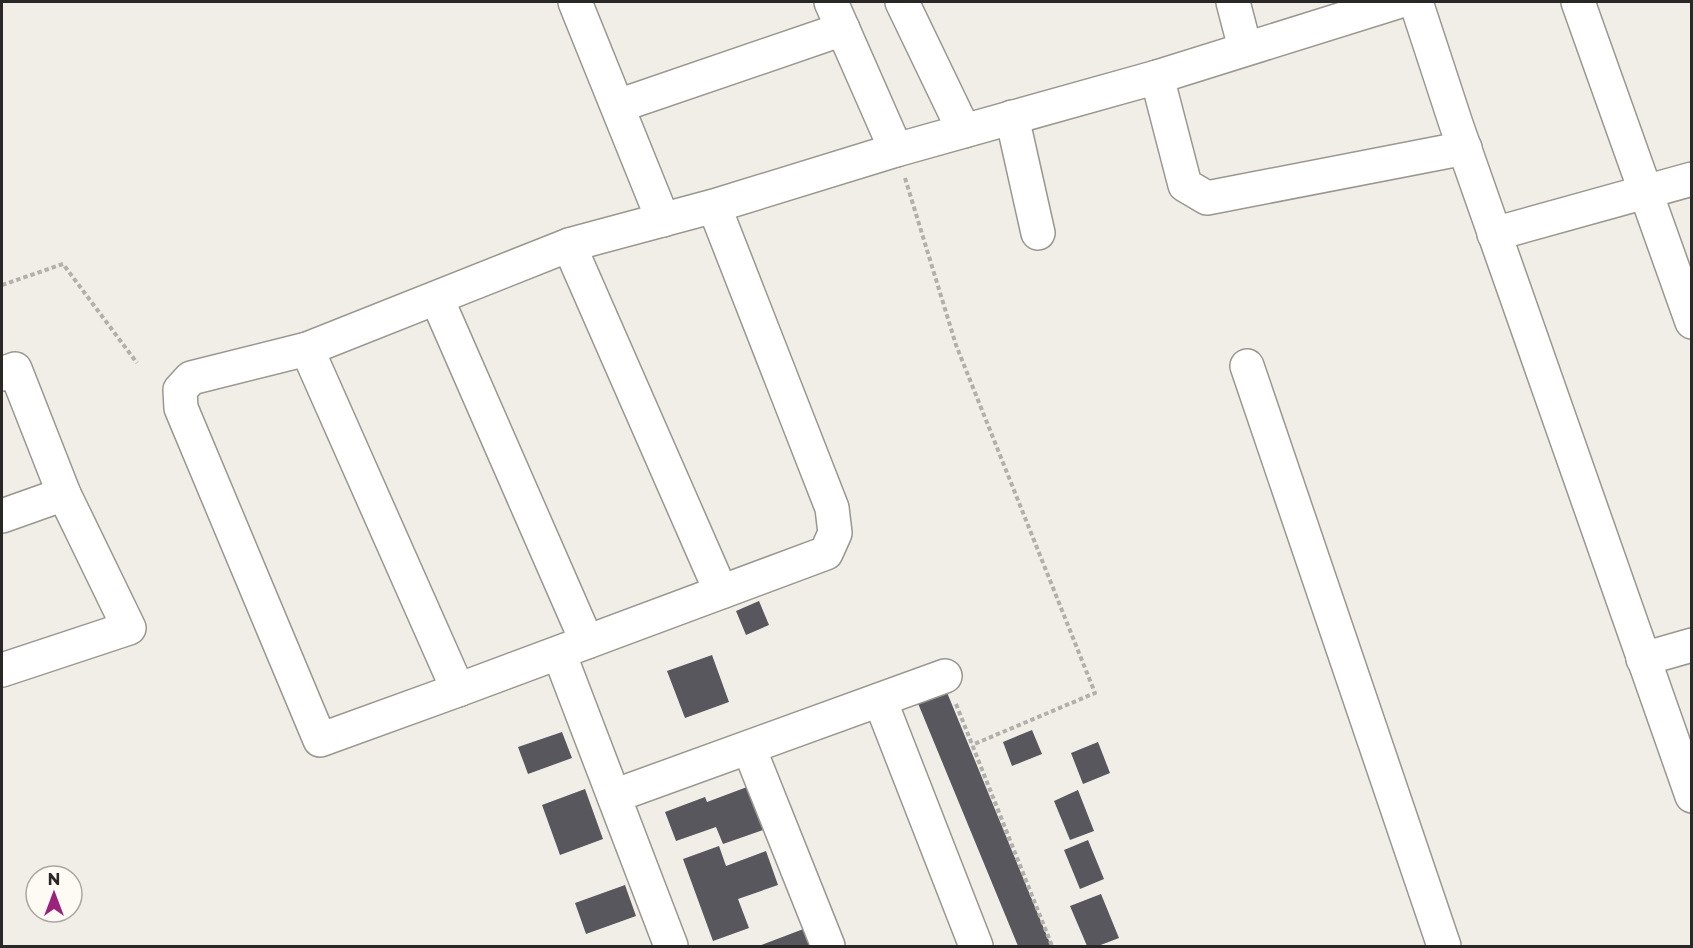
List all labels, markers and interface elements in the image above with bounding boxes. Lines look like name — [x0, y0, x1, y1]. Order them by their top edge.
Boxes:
north arrow — [24, 864, 84, 924]
text: N — [48, 870, 60, 889]

